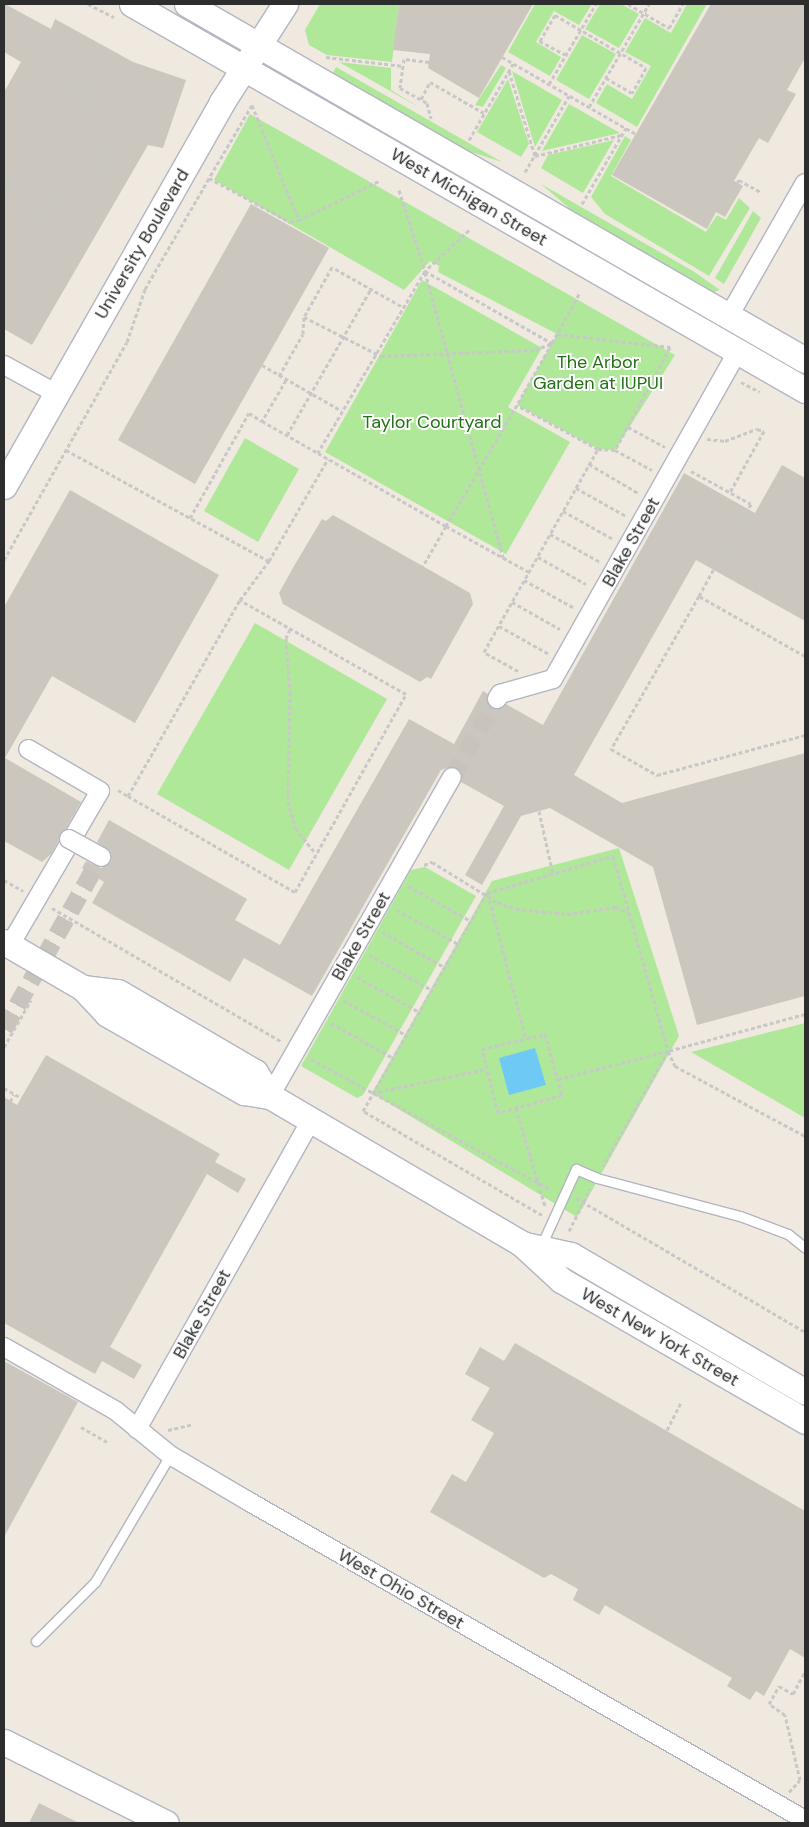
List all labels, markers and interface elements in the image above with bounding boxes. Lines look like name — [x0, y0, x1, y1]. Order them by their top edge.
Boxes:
street label: West Michigan Street — [387, 143, 551, 251]
street label: University Boulevard — [90, 165, 194, 323]
park label: The Arbor Garden at IUPUI — [533, 352, 663, 394]
park label: Taylor Courtyard — [363, 411, 501, 433]
street label: Blake Street — [598, 493, 664, 591]
street label: Blake Street — [327, 888, 395, 984]
street label: Blake Street — [169, 1265, 235, 1363]
street label: West New York Street — [577, 1283, 743, 1391]
street label: West Ohio Street — [334, 1544, 468, 1634]

